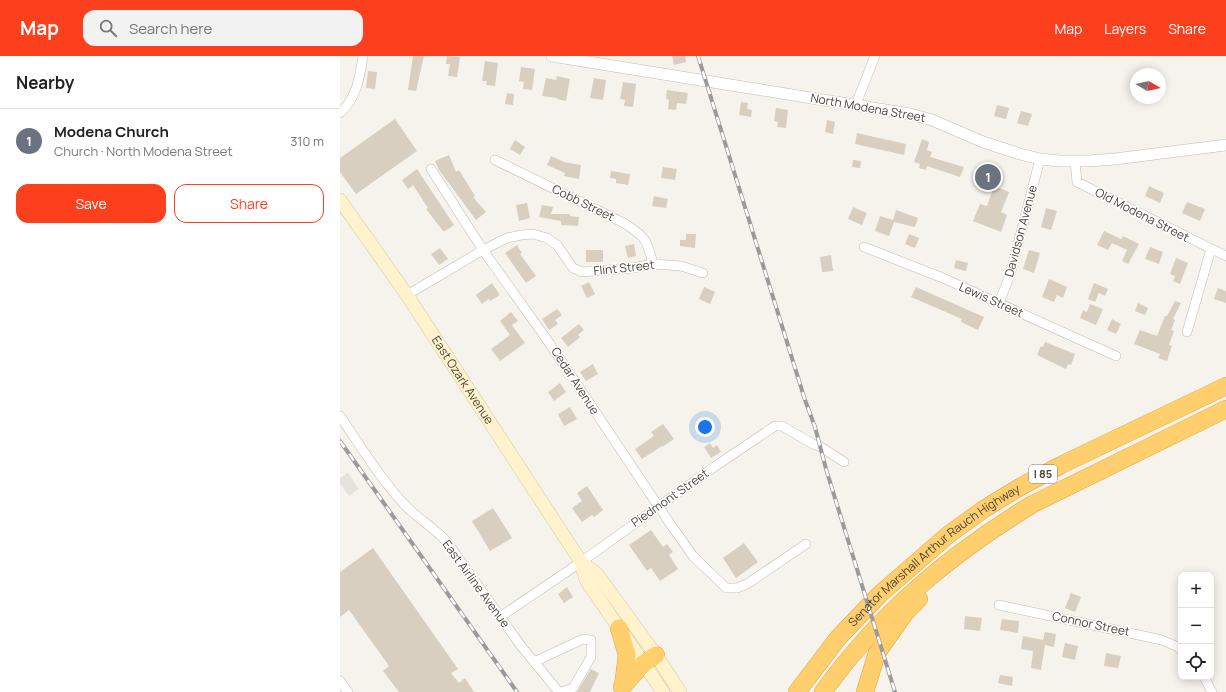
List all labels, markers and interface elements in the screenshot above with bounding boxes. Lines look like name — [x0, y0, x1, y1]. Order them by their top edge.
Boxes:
search box — [83, 10, 363, 46]
text: Map — [20, 15, 59, 41]
icon: search — [97, 17, 119, 39]
text: Search here — [129, 18, 212, 39]
text: Map — [1054, 19, 1082, 38]
text: Layers — [1104, 19, 1146, 38]
text: Share — [1168, 19, 1206, 38]
north arrow — [1130, 68, 1166, 104]
text: Nearby — [16, 71, 74, 94]
street label: North Modena Street — [809, 89, 927, 126]
text: Modena Church — [54, 121, 169, 142]
text: 1 — [26, 132, 32, 150]
text: 310 m — [290, 132, 324, 150]
text: Church · North Modena Street — [54, 142, 233, 160]
pin: 1 — [975, 162, 1001, 192]
street label: Cobb Street — [549, 180, 617, 225]
street label: Davidson Avenue — [1000, 183, 1041, 279]
street label: Old Modena Street — [1092, 183, 1192, 246]
button: Save — [16, 184, 166, 223]
button: Share — [174, 184, 324, 223]
street label: Flint Street — [593, 256, 655, 279]
street label: Lewis Street — [956, 278, 1026, 321]
street label: East Ozark Avenue — [428, 333, 498, 427]
street label: Cedar Avenue — [547, 344, 604, 418]
your location — [695, 417, 715, 437]
street label: Piedmont Street — [628, 464, 712, 531]
road number: I 85 — [1029, 465, 1057, 483]
street label: Senator Marshall Arthur Rauch Highway — [844, 480, 1024, 630]
street label: East Airline Avenue — [439, 536, 514, 631]
map controls — [1178, 572, 1214, 680]
button: + — [1178, 572, 1214, 608]
street label: Connor Street — [1051, 607, 1132, 640]
button: − — [1178, 608, 1214, 644]
button: locate — [1178, 644, 1214, 680]

